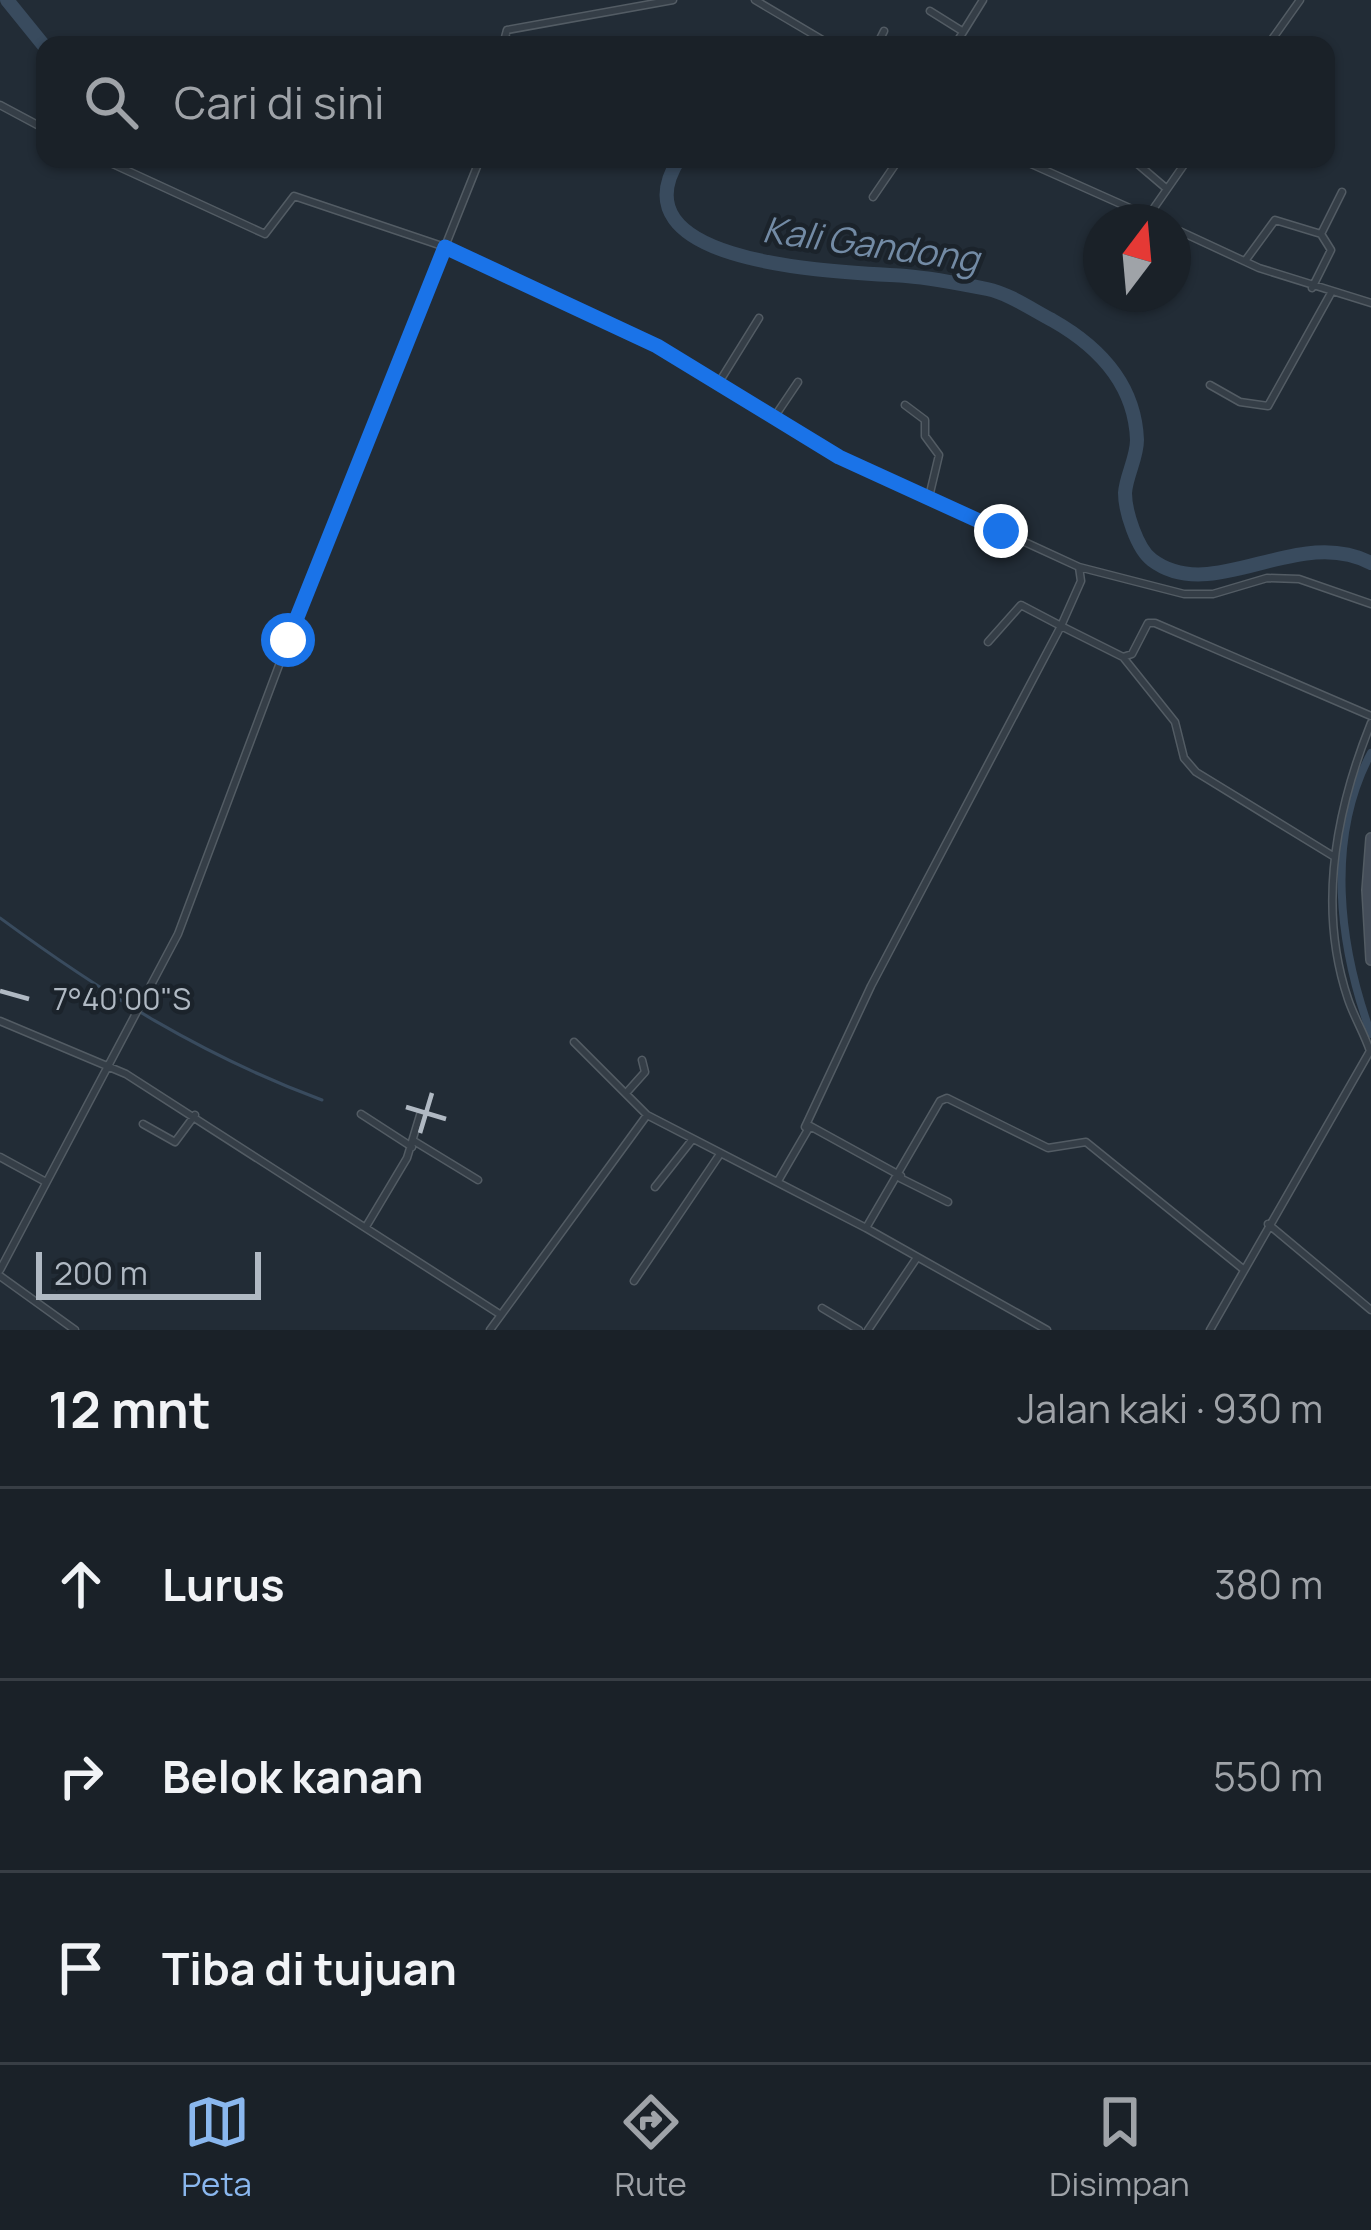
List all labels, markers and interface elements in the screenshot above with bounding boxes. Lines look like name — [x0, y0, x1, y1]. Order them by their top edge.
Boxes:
search box — [36, 36, 1335, 168]
icon: search — [78, 69, 144, 135]
text: Cari di sini — [174, 71, 384, 133]
water label: Kali Gandong — [760, 204, 985, 283]
north arrow — [1083, 204, 1191, 312]
route end — [974, 504, 1028, 558]
route start — [261, 613, 315, 667]
text: 7°40'00"S — [53, 978, 191, 1019]
scale bar — [36, 1246, 261, 1299]
text: 200 m — [54, 1250, 148, 1295]
text: 12 mnt — [48, 1374, 211, 1443]
text: Jalan kaki · 930 m — [1017, 1381, 1323, 1435]
icon: ahead — [48, 1551, 114, 1617]
text: Lurus — [162, 1553, 285, 1615]
text: 380 m — [1214, 1557, 1323, 1611]
icon: right — [48, 1743, 114, 1809]
text: Belok kanan — [162, 1745, 423, 1807]
text: 550 m — [1213, 1749, 1323, 1803]
icon: arrive — [48, 1935, 114, 2001]
text: Tiba di tujuan — [162, 1937, 457, 1999]
tab: Peta — [181, 2089, 252, 2206]
tab: Rute — [615, 2089, 687, 2206]
tab: Disimpan — [1049, 2089, 1190, 2206]

